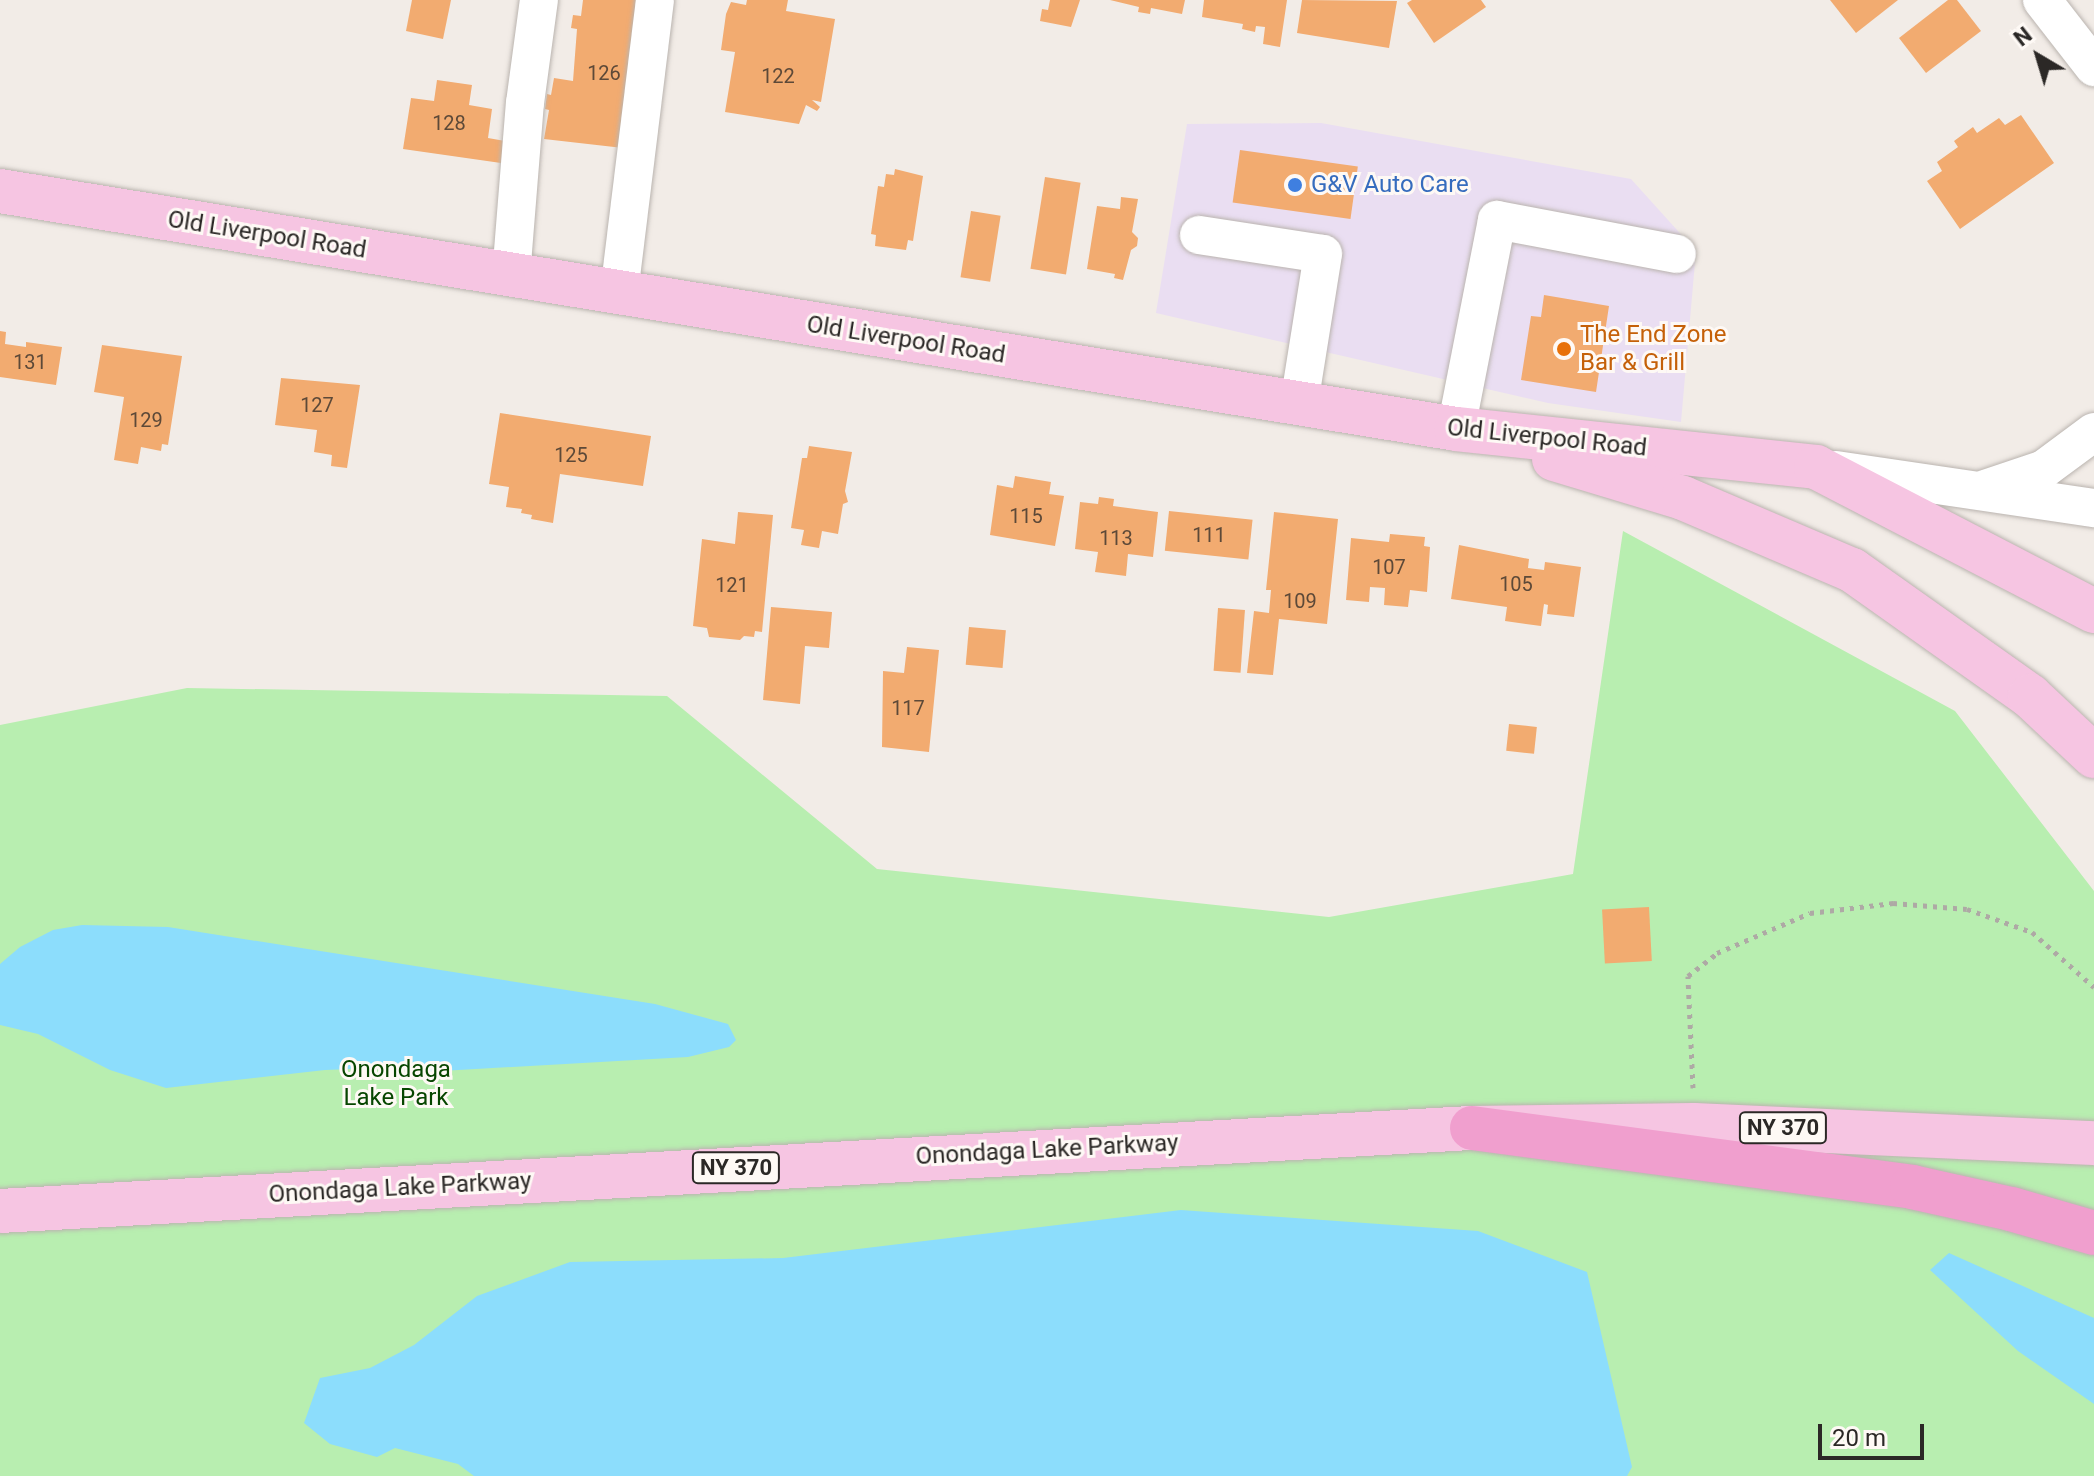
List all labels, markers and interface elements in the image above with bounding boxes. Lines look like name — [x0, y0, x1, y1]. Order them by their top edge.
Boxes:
north arrow — [1998, 16, 2078, 96]
text: N — [2009, 22, 2037, 51]
house number: 126 — [587, 61, 621, 85]
house number: 122 — [761, 64, 795, 88]
house number: 128 — [432, 111, 466, 135]
place label: G&V Auto Care — [1311, 171, 1469, 199]
marker: G&V Auto Care — [1286, 176, 1304, 194]
street label: Old Liverpool Road — [166, 205, 368, 265]
street label: Old Liverpool Road — [805, 310, 1007, 370]
place label: The End Zone Bar & Grill — [1580, 321, 1726, 377]
marker: The End Zone Bar & Grill — [1555, 340, 1573, 358]
house number: 131 — [13, 350, 47, 374]
house number: 127 — [300, 393, 334, 417]
house number: 129 — [129, 408, 163, 432]
street label: Old Liverpool Road — [1446, 413, 1648, 463]
house number: 125 — [554, 443, 588, 467]
house number: 115 — [1009, 504, 1043, 528]
house number: 111 — [1192, 523, 1226, 547]
house number: 113 — [1099, 526, 1133, 550]
house number: 107 — [1372, 555, 1406, 579]
house number: 105 — [1499, 572, 1533, 596]
house number: 121 — [715, 573, 749, 597]
house number: 109 — [1283, 589, 1317, 613]
house number: 117 — [891, 696, 925, 720]
park label: Onondaga Lake Park — [341, 1056, 451, 1112]
road number: NY 370 — [1737, 1110, 1829, 1146]
street label: Onondaga Lake Parkway — [915, 1129, 1179, 1171]
road number: NY 370 — [690, 1150, 782, 1186]
street label: Onondaga Lake Parkway — [268, 1167, 532, 1209]
scale bar — [1822, 1408, 1928, 1458]
text: 20 m — [1832, 1424, 1886, 1452]

